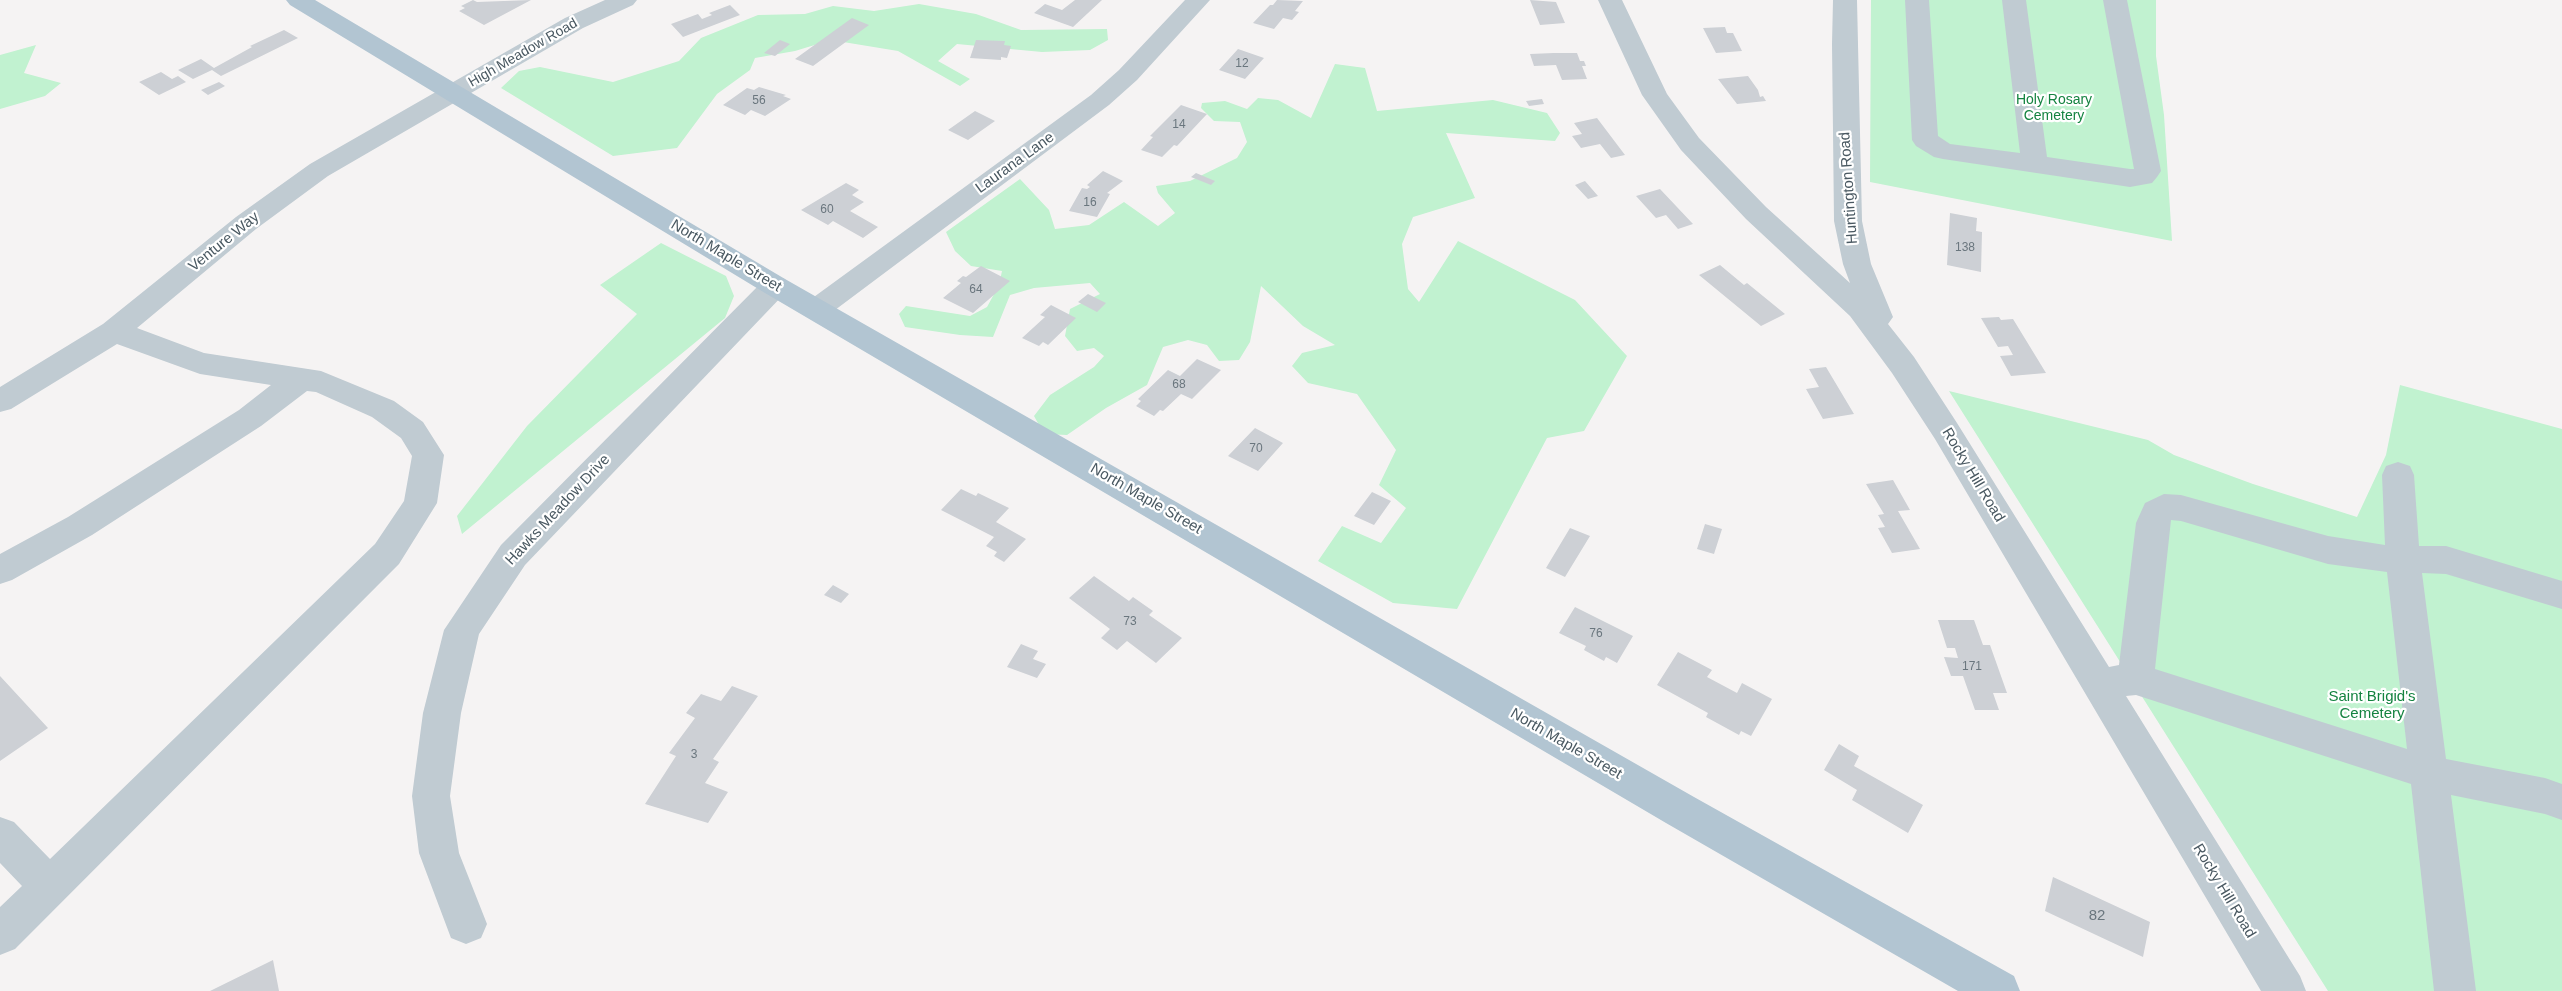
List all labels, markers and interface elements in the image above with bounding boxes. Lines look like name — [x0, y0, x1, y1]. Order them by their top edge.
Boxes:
street label: High Meadow Road — [466, 15, 580, 91]
house number: 12 — [1235, 57, 1249, 71]
park label: Holy Rosary Cemetery — [2016, 92, 2092, 124]
house number: 56 — [752, 94, 766, 108]
house number: 14 — [1172, 118, 1186, 132]
street label: Laurana Lane — [972, 129, 1058, 197]
street label: Huntington Road — [1836, 131, 1862, 245]
house number: 16 — [1083, 196, 1097, 210]
house number: 60 — [820, 203, 834, 217]
street label: Venture Way — [185, 208, 263, 276]
street label: North Maple Street — [667, 216, 785, 296]
house number: 138 — [1955, 241, 1975, 255]
house number: 64 — [969, 283, 983, 297]
house number: 68 — [1172, 378, 1186, 392]
street label: Rocky Hill Road — [1938, 425, 2008, 525]
house number: 70 — [1249, 442, 1263, 456]
street label: Hawks Meadow Drive — [502, 451, 614, 569]
street label: North Maple Street — [1087, 460, 1205, 538]
house number: 73 — [1123, 615, 1137, 629]
house number: 76 — [1589, 627, 1603, 641]
house number: 171 — [1962, 660, 1982, 674]
park label: Saint Brigid's Cemetery — [2328, 688, 2416, 723]
street label: North Maple Street — [1507, 705, 1625, 783]
house number: 3 — [691, 748, 697, 762]
street label: Rocky Hill Road — [2189, 841, 2259, 941]
house number: 82 — [2089, 907, 2105, 925]

